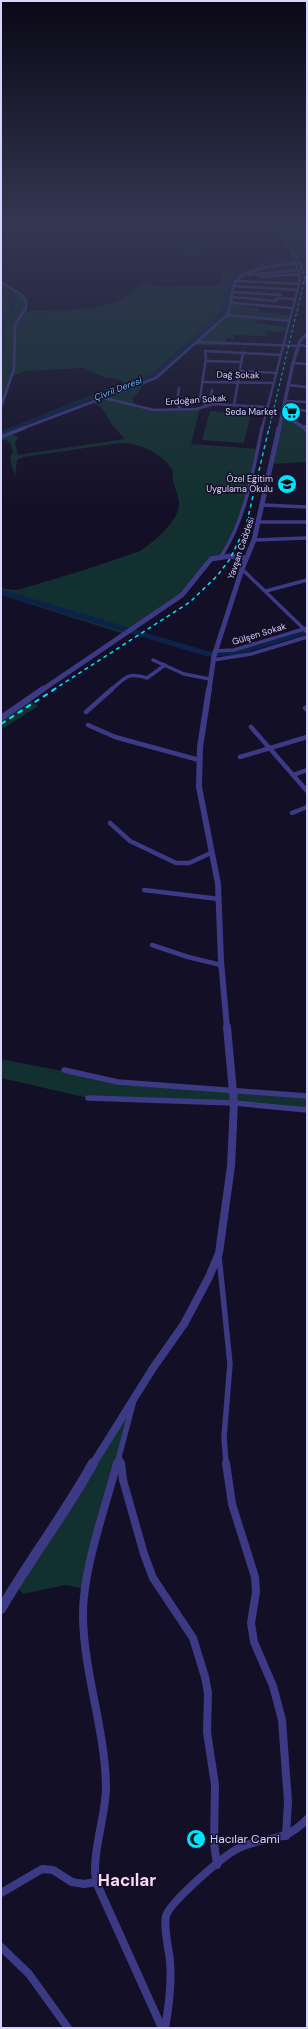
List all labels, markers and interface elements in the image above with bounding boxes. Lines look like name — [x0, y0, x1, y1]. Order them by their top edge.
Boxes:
street label: Dağ Sokak — [216, 369, 260, 381]
water label: Çivril Deresi — [93, 374, 144, 404]
street label: Erdoğan Sokak — [165, 392, 227, 408]
supermarket icon: Seda Market — [280, 401, 302, 423]
place label: Seda Market — [225, 406, 277, 418]
place label: Özel Eğitim Uygulama Okulu — [206, 473, 273, 495]
school or university icon: Özel Eğitim Uygulama Okulu — [276, 473, 298, 495]
street label: Yavşan Caddesi — [225, 515, 257, 581]
street label: Gülşen Sokak — [231, 620, 288, 648]
mosque icon: Hacılar Cami — [185, 1828, 207, 1850]
place label: Hacılar Cami — [210, 1831, 280, 1847]
district label: Hacılar — [98, 1869, 156, 1891]

